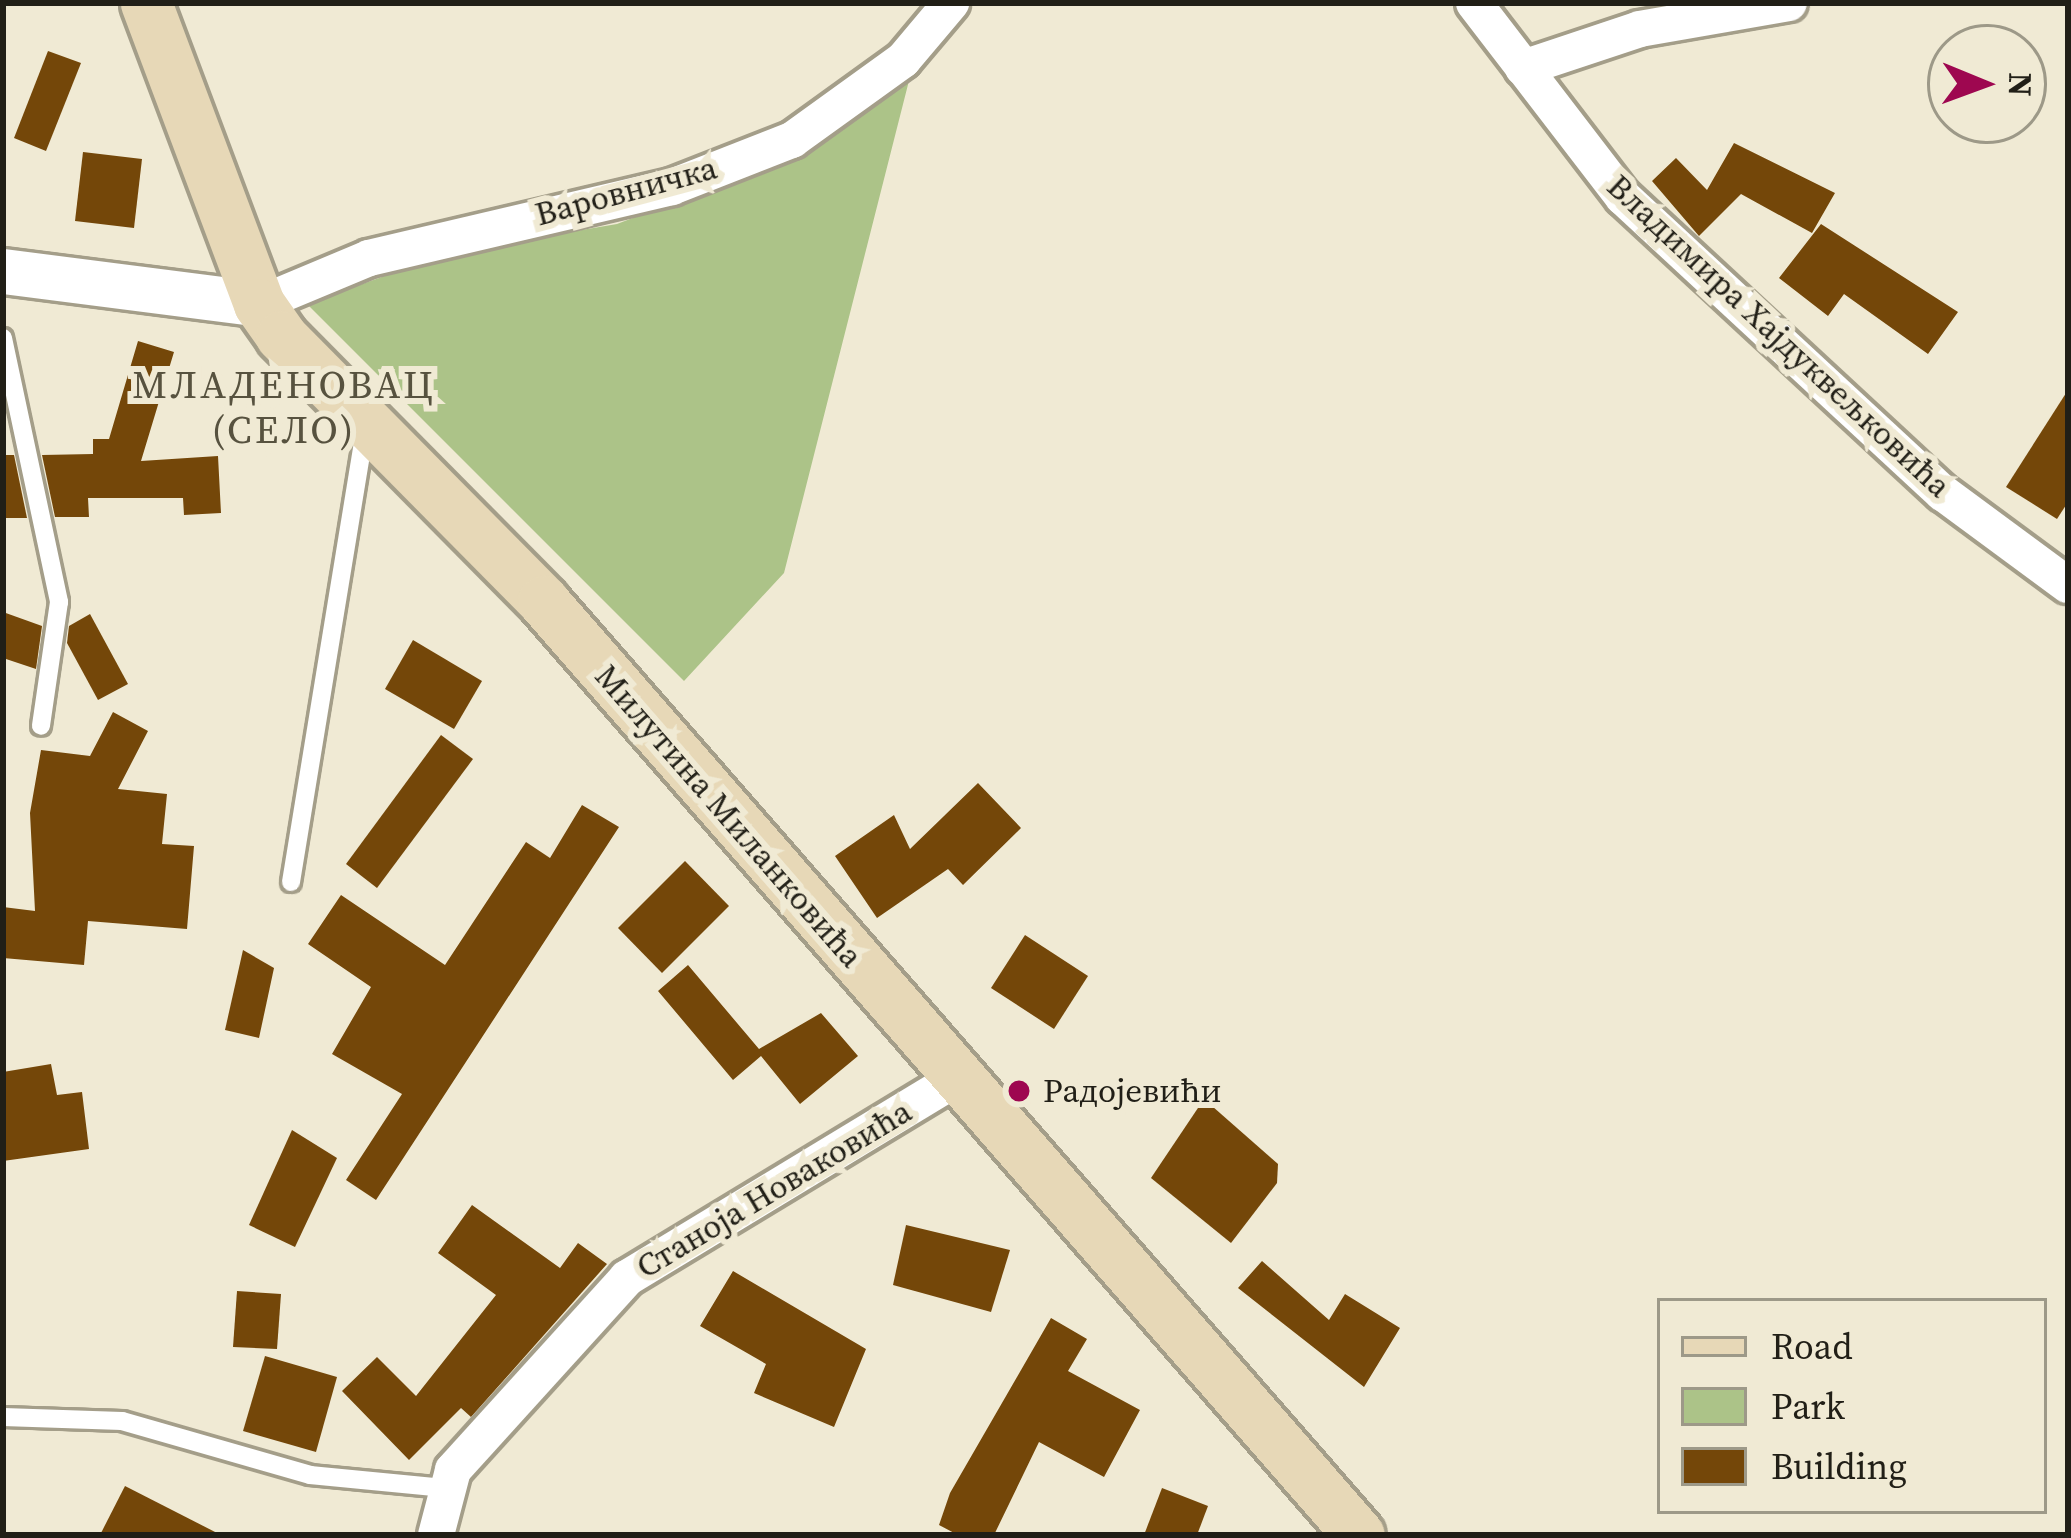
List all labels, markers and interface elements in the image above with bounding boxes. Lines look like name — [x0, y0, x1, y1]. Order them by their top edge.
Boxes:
north arrow — [1927, 24, 2047, 144]
text: N — [1998, 72, 2043, 97]
street label: Варовничка — [531, 148, 721, 234]
street label: Владимира Хајдуквељковића — [1599, 166, 1959, 506]
district label: МЛАДЕНОВАЦ (СЕЛО) — [132, 363, 436, 454]
street label: Милутина Миланковића — [587, 657, 871, 975]
place label: Радојевићи — [1043, 1071, 1221, 1111]
marker: Радојевићи — [1006, 1078, 1032, 1104]
street label: Станоја Новаковића — [629, 1091, 919, 1287]
legend — [1657, 1298, 2047, 1514]
text: Road — [1771, 1322, 1853, 1371]
text: Park — [1771, 1382, 1845, 1431]
text: Building — [1771, 1442, 1907, 1491]

